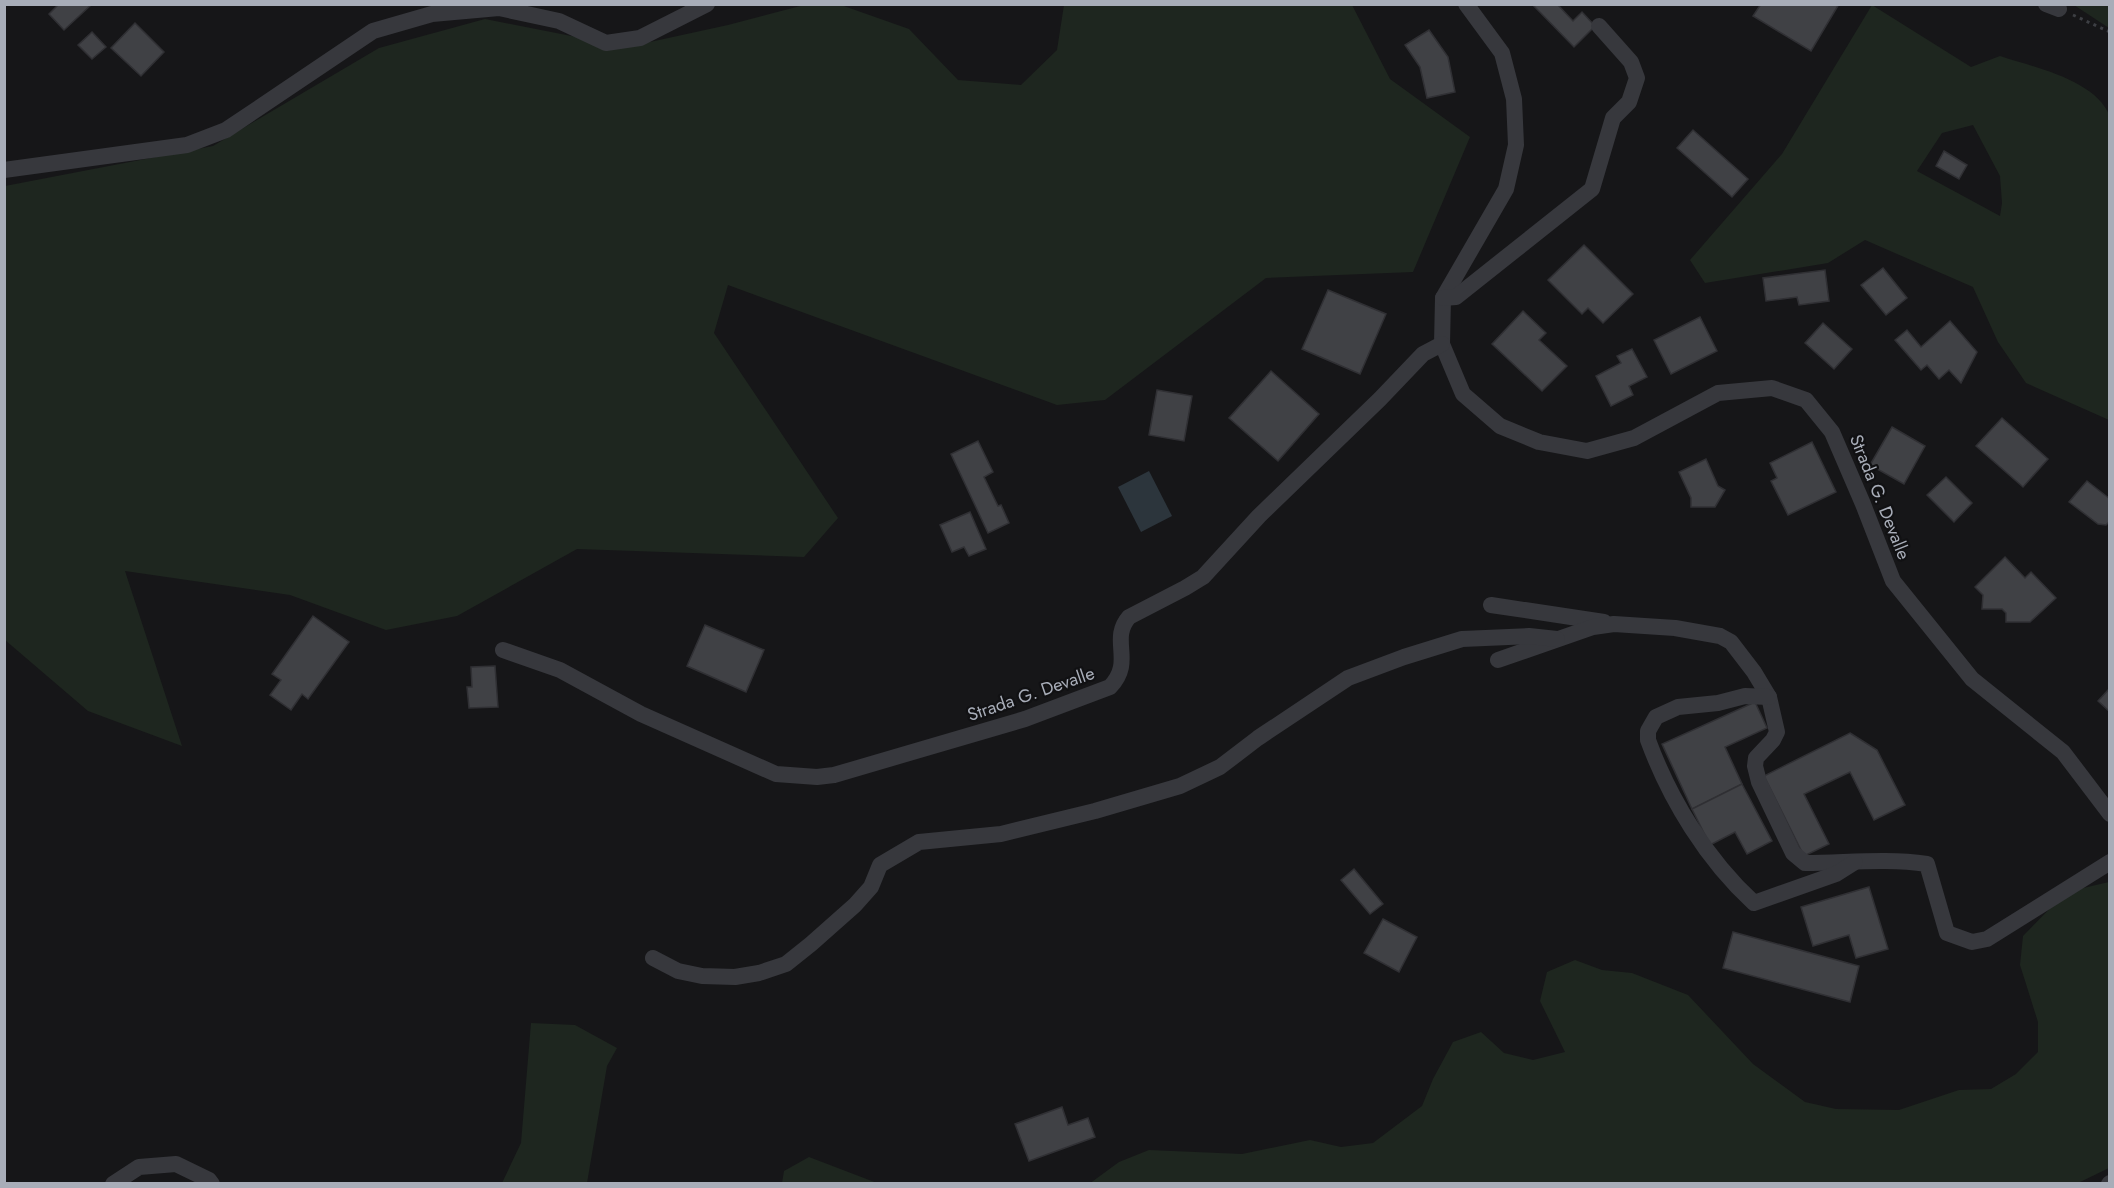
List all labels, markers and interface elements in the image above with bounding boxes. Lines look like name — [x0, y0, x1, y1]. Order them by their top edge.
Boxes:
street label: Strada G. Devalle — [1843, 431, 1917, 563]
street label: Strada G. Devalle — [964, 660, 1098, 728]

